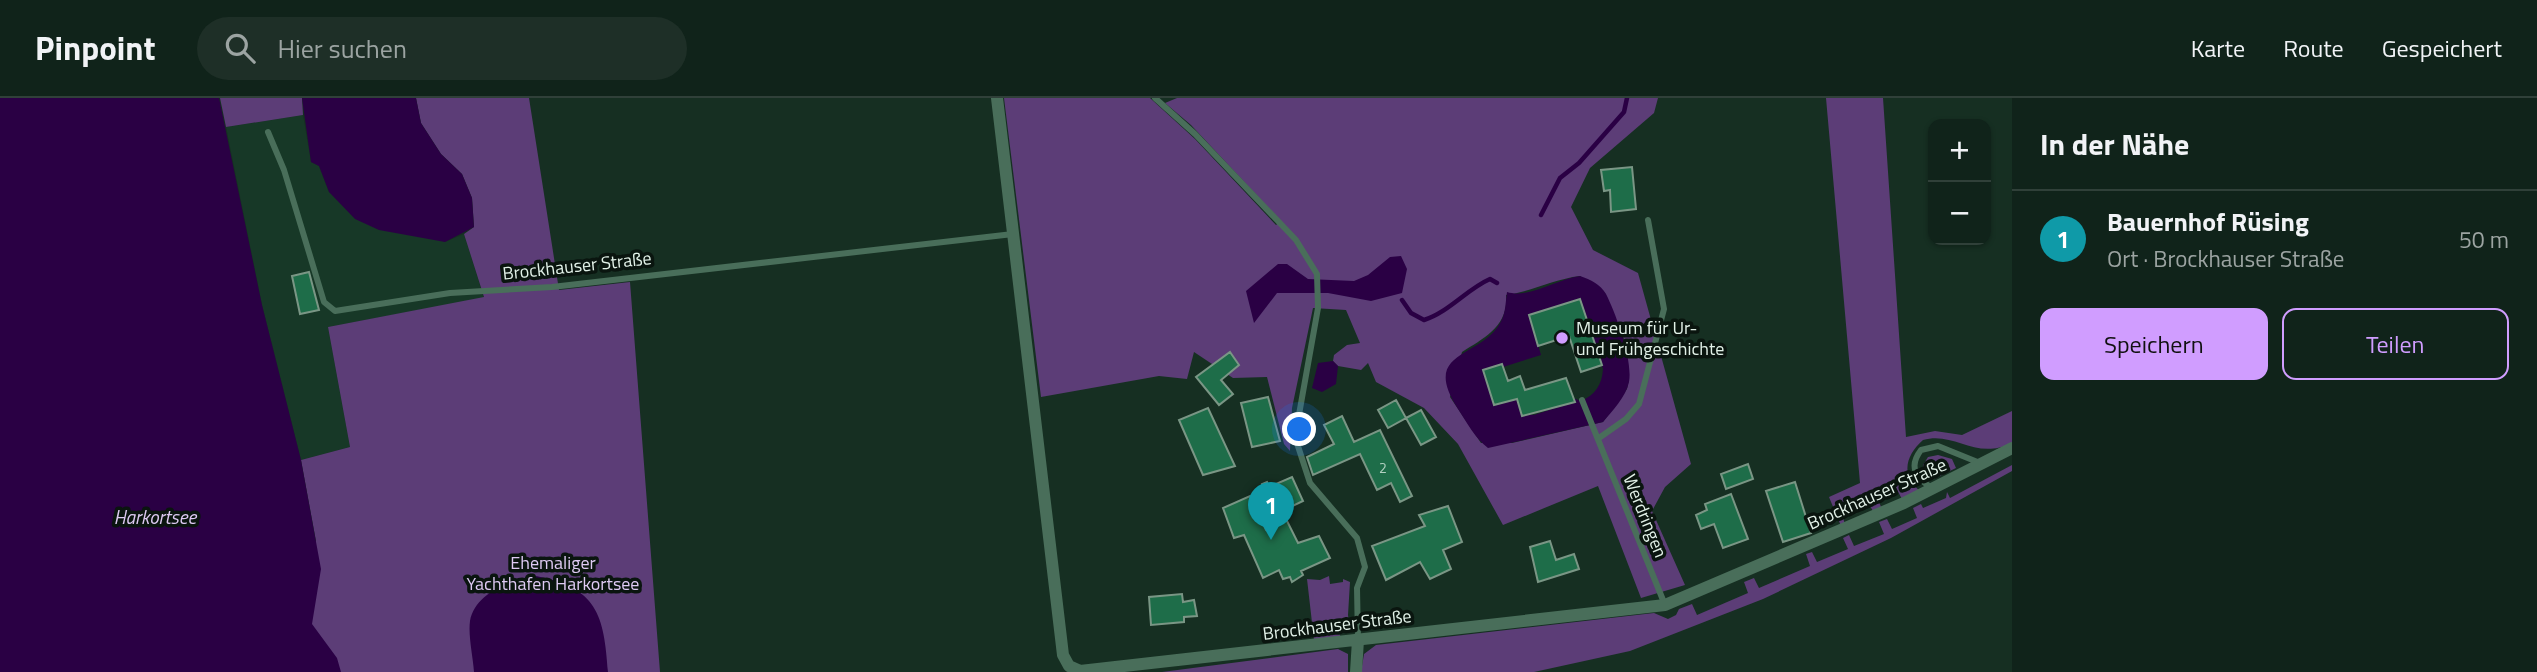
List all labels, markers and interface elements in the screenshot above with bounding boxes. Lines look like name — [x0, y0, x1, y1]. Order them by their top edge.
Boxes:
search box — [197, 17, 687, 80]
text: Pinpoint — [35, 23, 155, 73]
icon: search — [221, 29, 259, 67]
text: Hier suchen — [277, 29, 407, 68]
text: Karte — [2191, 30, 2245, 66]
text: Route — [2283, 30, 2344, 66]
text: Gespeichert — [2382, 30, 2502, 66]
map controls — [1928, 119, 1991, 245]
button: + — [1928, 119, 1991, 182]
text: In der Nähe — [2040, 121, 2189, 167]
button: − — [1928, 182, 1991, 245]
text: Bauernhof Rüsing — [2107, 202, 2309, 241]
text: 1 — [2057, 222, 2069, 257]
text: 50 m — [2459, 222, 2509, 257]
text: Ort · Brockhauser Straße — [2107, 241, 2344, 276]
street label: Brockhauser Straße — [501, 244, 653, 287]
button: Speichern — [2040, 308, 2268, 380]
button: Teilen — [2282, 308, 2509, 380]
place label: Museum für Ur- und Frühgeschichte — [1576, 314, 1724, 362]
marker: Museum für Ur- und Frühgeschichte — [1554, 330, 1570, 346]
your location — [1282, 412, 1316, 446]
street label: Brockhauser Straße — [1803, 451, 1951, 536]
house number: 2 — [1379, 457, 1387, 478]
street label: Werdringen — [1616, 470, 1674, 562]
pin: 1 — [1248, 482, 1294, 540]
water label: Harkortsee — [114, 502, 198, 531]
park label: Ehemaliger Yachthafen Harkortsee — [467, 549, 639, 597]
street label: Brockhauser Straße — [1261, 602, 1413, 647]

